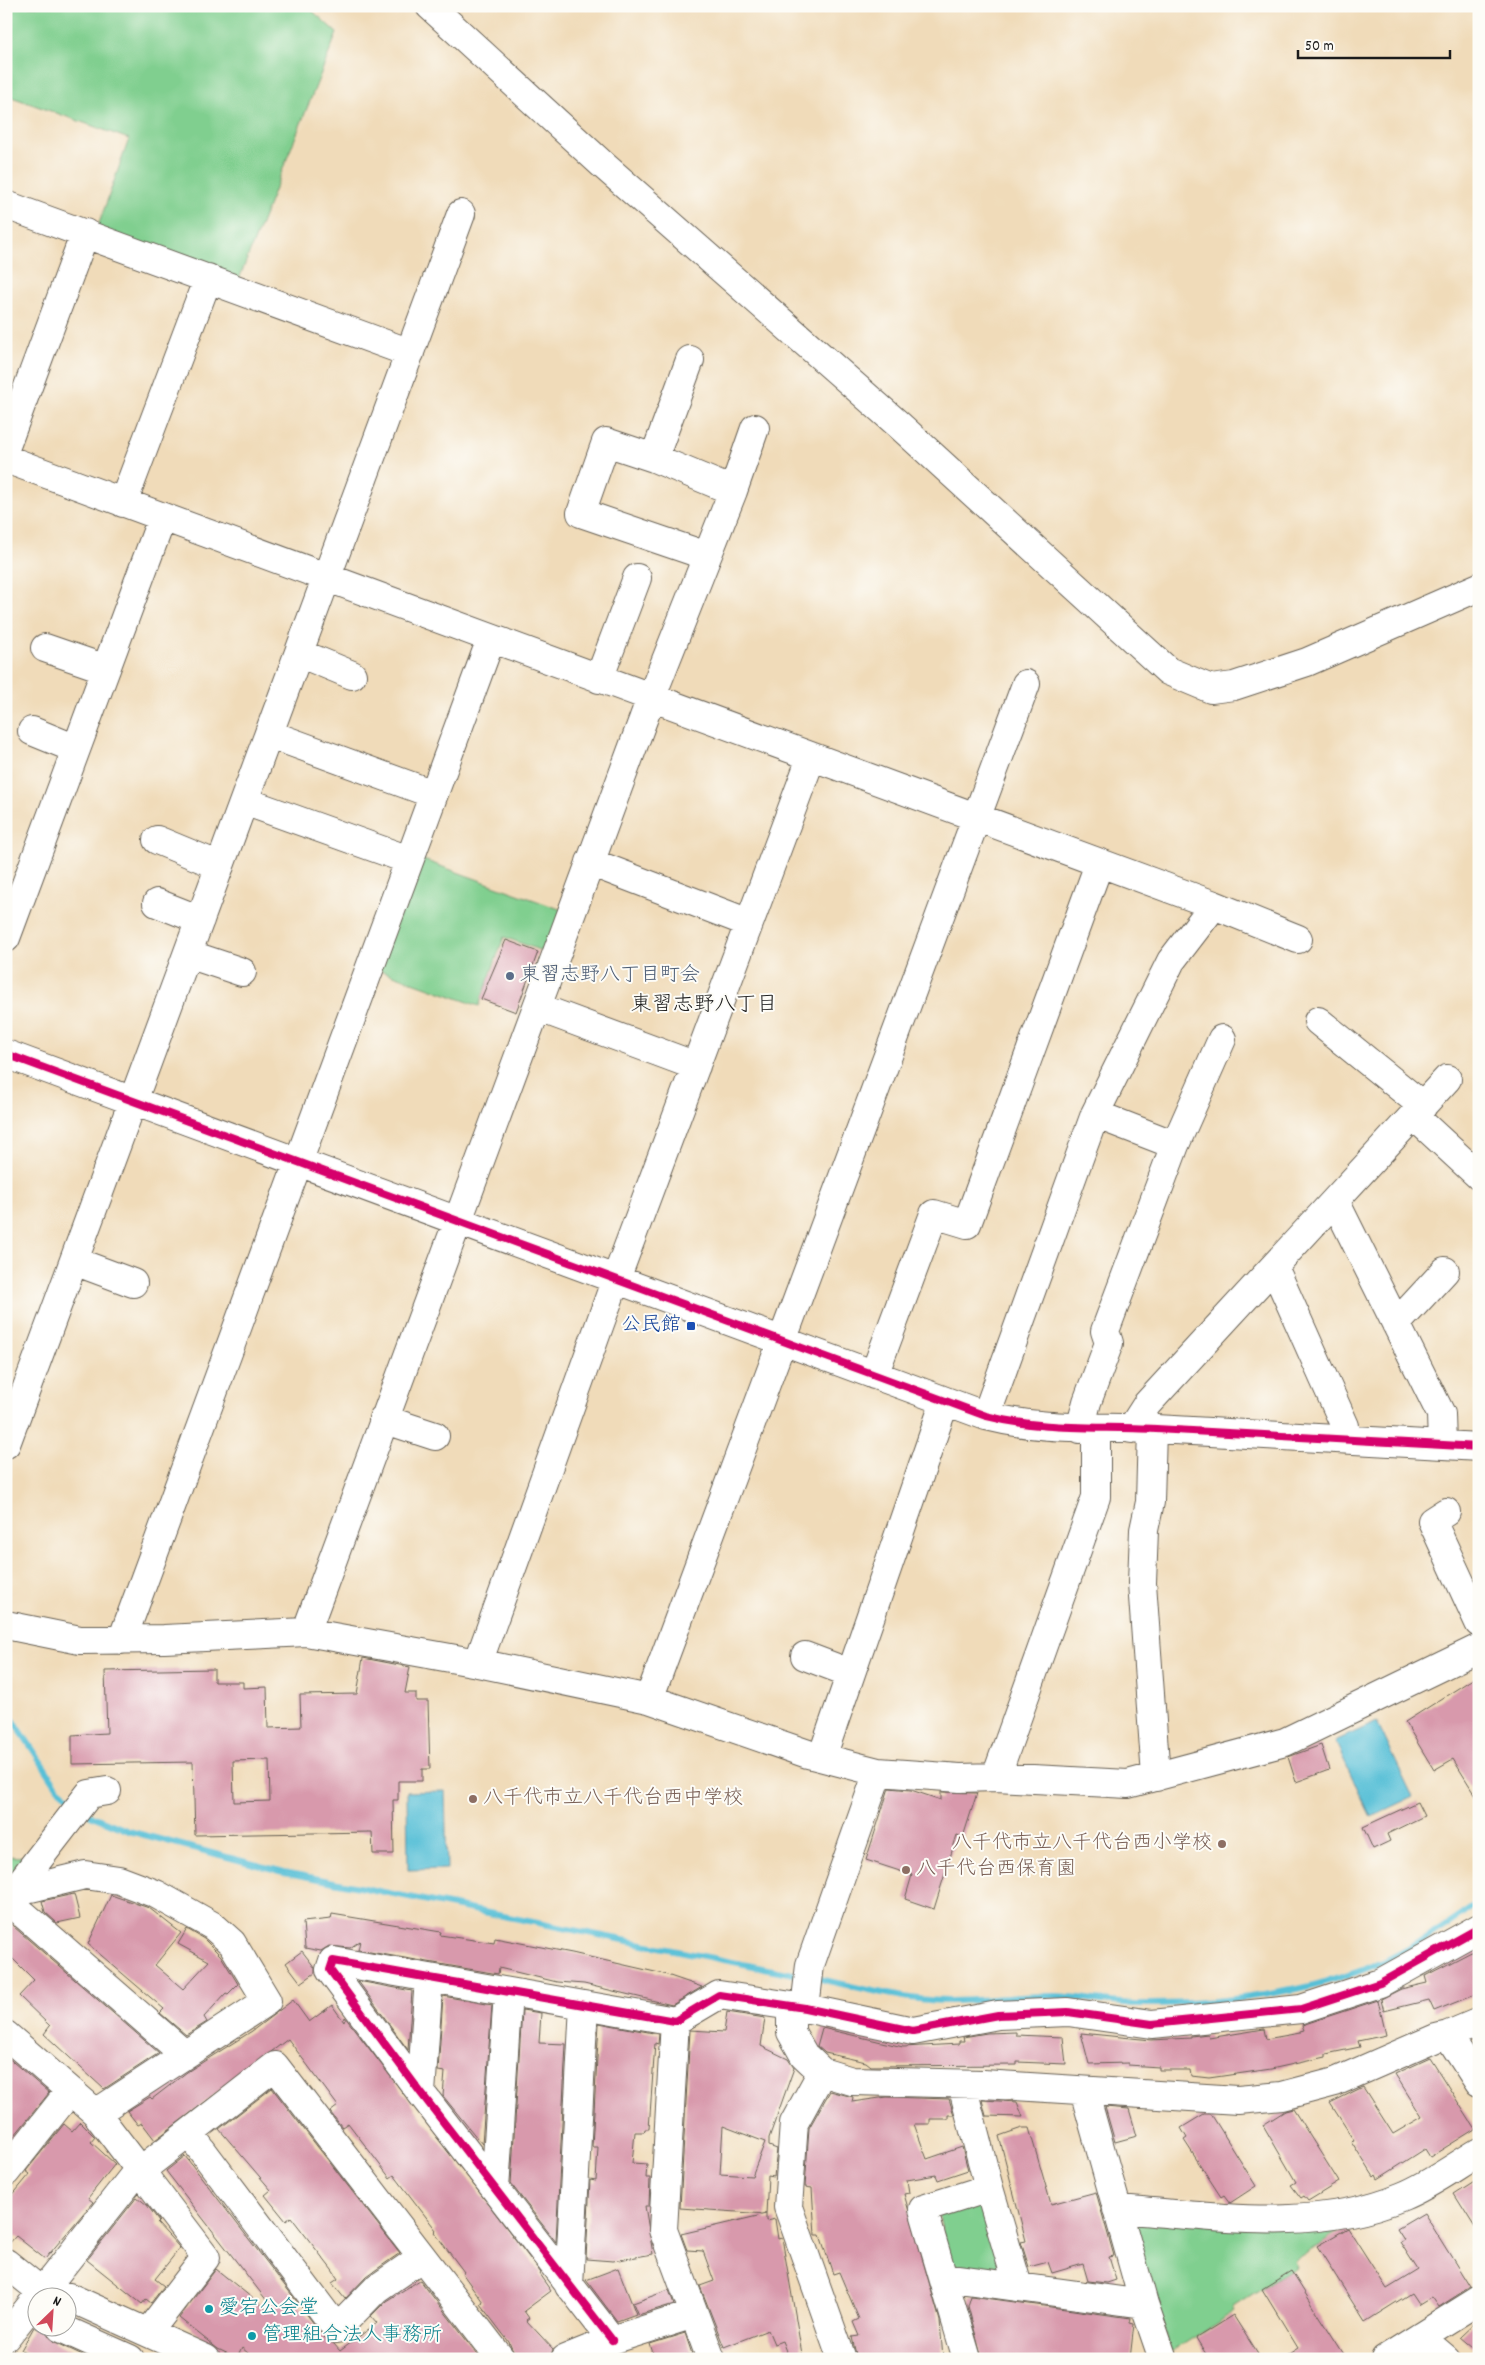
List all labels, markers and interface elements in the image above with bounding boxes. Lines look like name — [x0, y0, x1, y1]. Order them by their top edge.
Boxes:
scale bar — [1298, 28, 1450, 60]
text: 50 m — [1305, 36, 1334, 58]
place label: 東習志野八丁目町会 — [520, 962, 700, 990]
marker: 東習志野八丁目町会 — [504, 970, 516, 982]
district label: 東習志野八丁目 — [631, 991, 778, 1021]
place label: 公民館 — [621, 1312, 681, 1340]
marker: 公民館 — [685, 1320, 697, 1332]
place label: 八千代市立八千代台西中学校 — [483, 1785, 743, 1813]
marker: 八千代市立八千代台西中学校 — [467, 1793, 479, 1805]
place label: 八千代市立八千代台西小学校 — [952, 1830, 1212, 1858]
marker: 八千代市立八千代台西小学校 — [1216, 1838, 1228, 1850]
place label: 八千代台西保育園 — [916, 1856, 1076, 1884]
marker: 八千代台西保育園 — [900, 1864, 912, 1876]
north arrow — [28, 2288, 78, 2338]
text: N — [49, 2292, 64, 2313]
place label: 愛宕公会堂 — [219, 2295, 319, 2323]
marker: 愛宕公会堂 — [203, 2303, 215, 2315]
place label: 管理組合法人事務所 — [262, 2322, 442, 2350]
marker: 管理組合法人事務所 — [246, 2330, 258, 2342]

